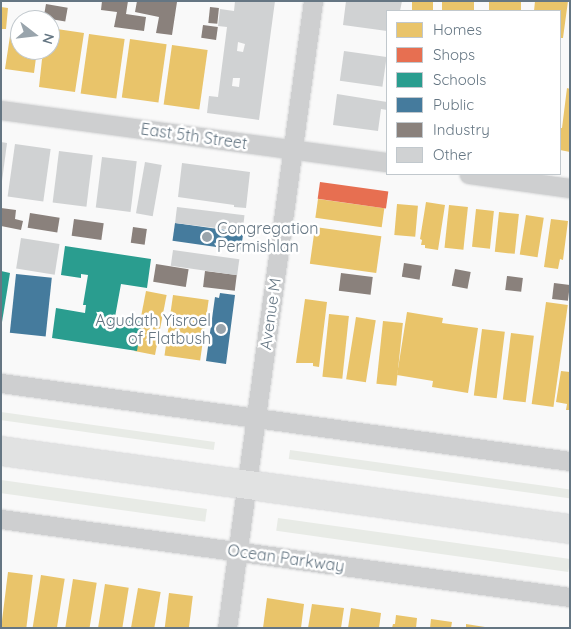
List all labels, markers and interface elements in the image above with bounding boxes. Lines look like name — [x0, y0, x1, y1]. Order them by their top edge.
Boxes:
north arrow — [10, 10, 60, 60]
legend — [386, 10, 561, 175]
text: Homes — [433, 20, 482, 39]
text: N — [38, 31, 59, 46]
text: Shops — [433, 45, 475, 64]
text: Schools — [433, 70, 486, 89]
text: Public — [433, 95, 474, 114]
street label: East 5th Street — [139, 119, 249, 153]
text: Industry — [433, 120, 490, 139]
text: Other — [433, 145, 472, 164]
place label: Congregation Permishlan — [217, 218, 318, 256]
marker: Congregation Permishlan — [201, 231, 213, 243]
street label: Avenue M — [255, 277, 285, 351]
place label: Agudath Yisroel of Flatbush — [95, 310, 211, 348]
marker: Agudath Yisroel of Flatbush — [215, 323, 227, 335]
street label: Ocean Parkway — [226, 540, 346, 576]

